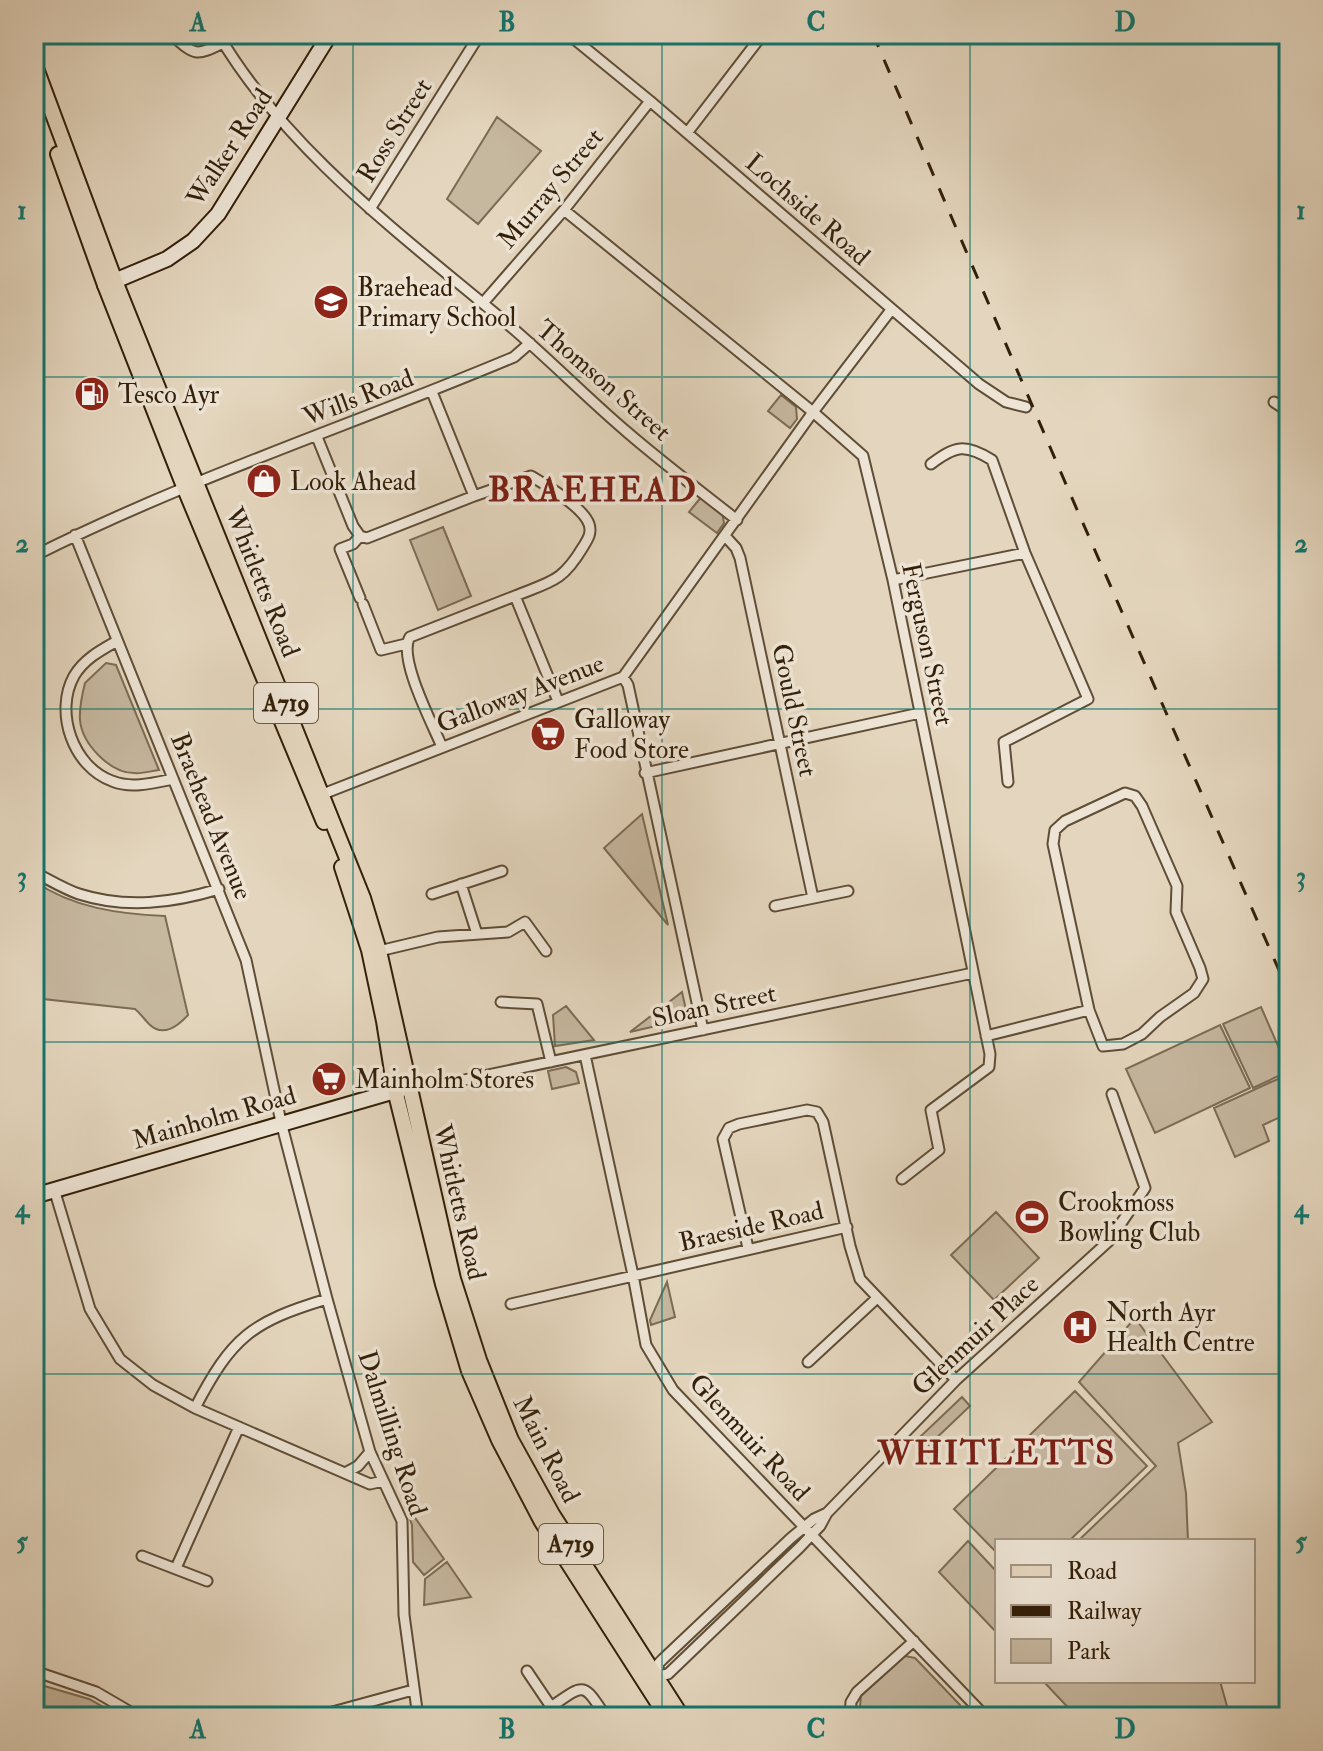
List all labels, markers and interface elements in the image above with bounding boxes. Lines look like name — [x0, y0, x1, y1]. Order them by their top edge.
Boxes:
text: A — [189, 7, 207, 39]
text: B — [498, 7, 516, 39]
text: C — [806, 7, 826, 39]
text: D — [1114, 7, 1136, 39]
street label: Ross Street — [350, 73, 439, 189]
street label: Walker Road — [179, 82, 280, 213]
street label: Murray Street — [491, 122, 610, 255]
street label: Lochside Road — [738, 147, 876, 273]
text: 1 — [17, 195, 27, 227]
text: 1 — [1296, 195, 1306, 227]
place label: Braehead Primary School — [357, 272, 517, 334]
school or university icon: Braehead Primary School — [312, 283, 350, 321]
street label: Thomson Street — [529, 313, 677, 448]
street label: Wills Road — [298, 362, 418, 434]
fuel station icon: Tesco Ayr — [73, 375, 111, 413]
place label: Tesco Ayr — [118, 379, 220, 411]
shop icon: Look Ahead — [245, 462, 283, 500]
place label: Look Ahead — [290, 466, 417, 498]
district label: BRAEHEAD — [488, 469, 698, 512]
street label: Whitletts Road — [217, 502, 307, 662]
text: 2 — [15, 528, 29, 560]
text: 2 — [1294, 528, 1308, 560]
street label: Ferguson Street — [894, 560, 960, 729]
street label: Gould Street — [764, 641, 824, 780]
street label: Galloway Avenue — [432, 647, 609, 741]
road number: A719 — [254, 683, 318, 723]
place label: Galloway Food Store — [574, 704, 689, 766]
supermarket icon: Galloway Food Store — [529, 715, 567, 753]
street label: Braehead Avenue — [163, 728, 259, 904]
text: 3 — [17, 861, 27, 893]
text: 3 — [1296, 861, 1306, 893]
street label: Sloan Street — [649, 977, 779, 1035]
supermarket icon: Mainholm Stores — [310, 1060, 348, 1098]
place label: Mainholm Stores — [355, 1064, 534, 1096]
street label: Mainholm Road — [129, 1079, 300, 1157]
street label: Whitletts Road — [425, 1120, 492, 1283]
place label: Crookmoss Bowling Club — [1058, 1187, 1200, 1249]
text: 4 — [14, 1193, 31, 1225]
text: 4 — [1293, 1193, 1310, 1225]
street label: Braeside Road — [676, 1195, 827, 1259]
sports icon: Crookmoss Bowling Club — [1013, 1198, 1051, 1236]
street label: Glenmuir Place — [905, 1269, 1046, 1403]
place label: North Ayr Health Centre — [1106, 1297, 1255, 1359]
hospital icon: North Ayr Health Centre — [1061, 1308, 1099, 1346]
street label: Dalmilling Road — [350, 1347, 434, 1520]
street label: Glenmuir Road — [682, 1367, 817, 1508]
street label: Main Road — [506, 1391, 587, 1508]
district label: WHITLETTS — [877, 1432, 1116, 1475]
road number: A719 — [539, 1524, 603, 1564]
text: 5 — [16, 1526, 28, 1558]
text: 5 — [1295, 1526, 1307, 1558]
legend — [995, 1539, 1255, 1683]
text: Road — [1067, 1556, 1117, 1587]
text: Railway — [1067, 1596, 1142, 1627]
text: Park — [1067, 1636, 1111, 1667]
text: A — [189, 1714, 207, 1746]
text: B — [498, 1714, 516, 1746]
text: C — [806, 1714, 826, 1746]
text: D — [1114, 1714, 1136, 1746]

